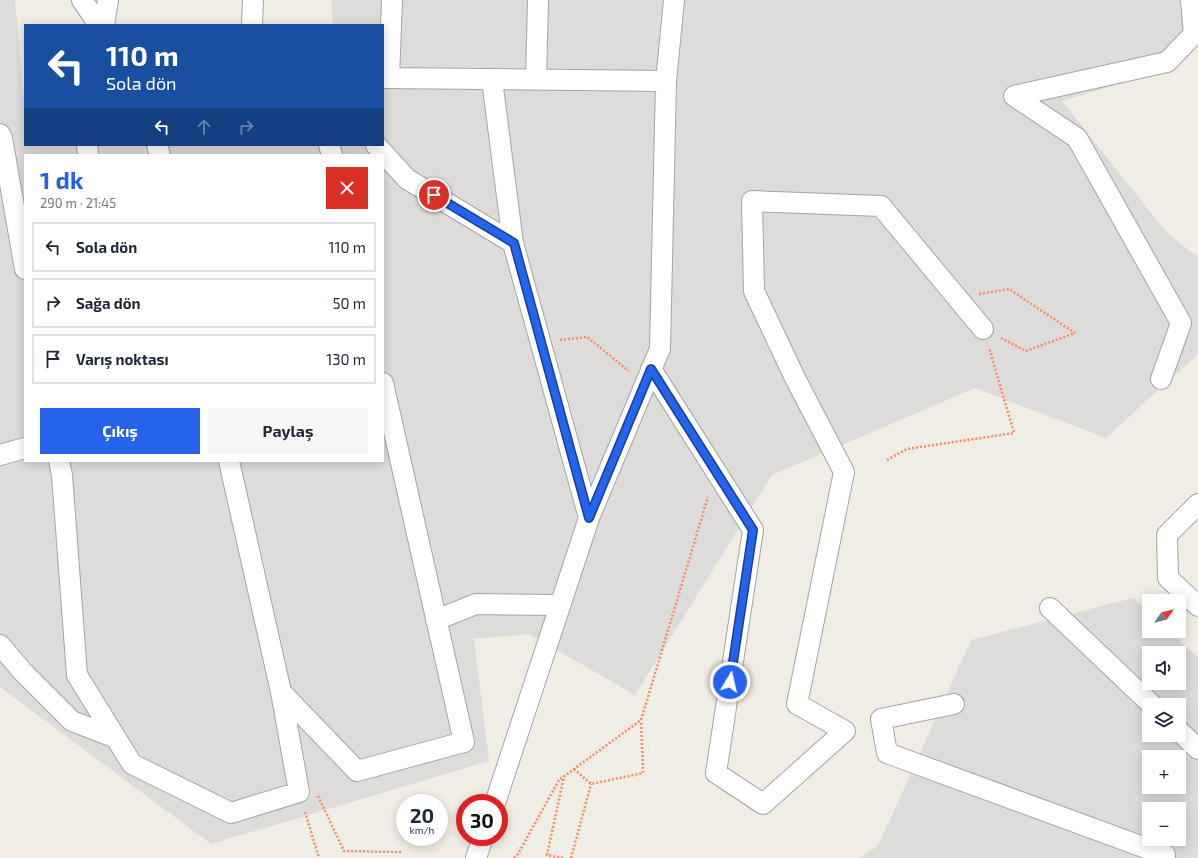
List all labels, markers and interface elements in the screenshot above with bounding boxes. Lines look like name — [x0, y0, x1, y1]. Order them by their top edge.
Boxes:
text: 110 m — [106, 38, 179, 72]
icon: left — [40, 40, 92, 92]
text: Sola dön — [106, 72, 177, 94]
icon: left — [151, 116, 173, 138]
icon: ahead — [193, 116, 215, 138]
icon: right — [235, 116, 257, 138]
text: 1 dk — [40, 165, 83, 194]
button: close — [326, 167, 368, 209]
pin — [417, 178, 451, 212]
icon: arrive — [423, 184, 445, 206]
text: 290 m · 21:45 — [40, 195, 116, 211]
icon: left — [42, 236, 64, 258]
text: Sola dön — [76, 238, 137, 256]
text: 110 m — [329, 238, 366, 256]
icon: right — [42, 292, 64, 314]
text: Sağa dön — [76, 294, 141, 312]
text: 50 m — [332, 294, 366, 312]
icon: arrive — [42, 348, 64, 370]
text: Varış noktası — [76, 350, 169, 368]
text: 130 m — [326, 350, 366, 368]
button: Çıkış — [40, 408, 200, 454]
button: Paylaş — [208, 408, 368, 454]
north arrow — [1142, 594, 1186, 638]
map controls — [1142, 594, 1186, 846]
button: sound — [1142, 646, 1186, 690]
position arrow — [709, 661, 751, 703]
button: layers — [1142, 698, 1186, 742]
button: + — [1142, 750, 1186, 794]
speed limit sign: 30 — [456, 794, 508, 846]
button: − — [1142, 802, 1186, 846]
text: 20 — [410, 803, 434, 827]
text: km/h — [410, 824, 434, 836]

